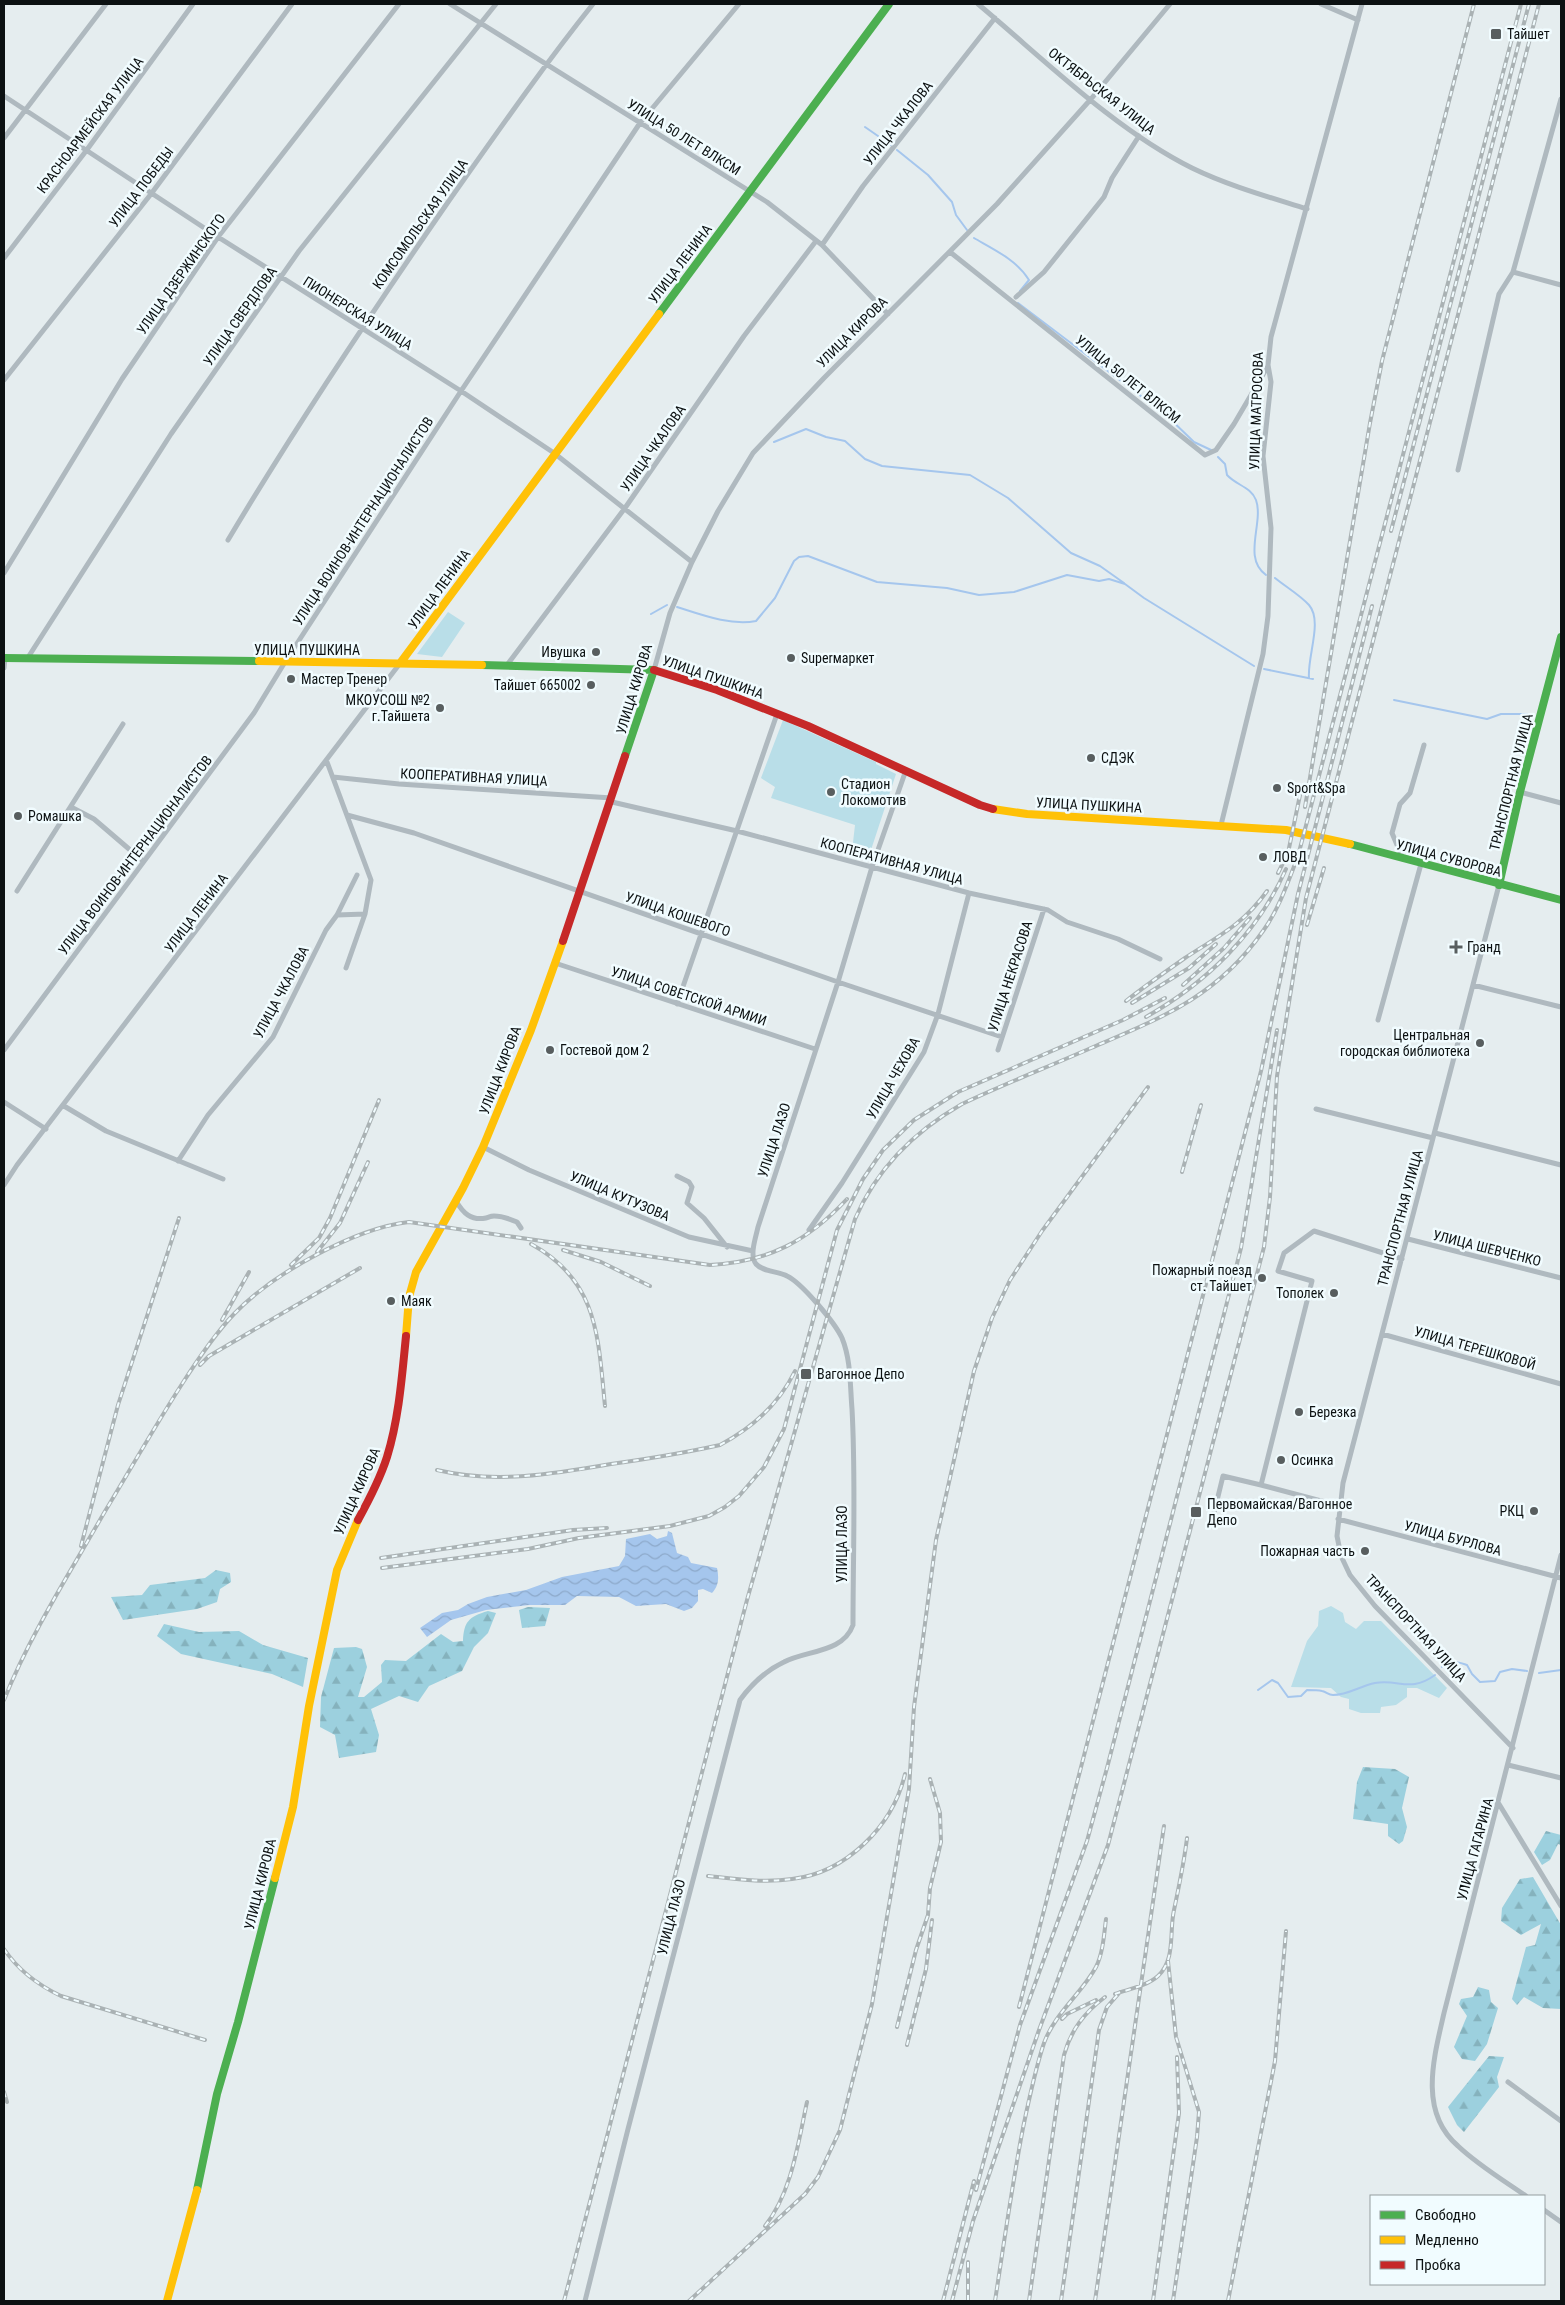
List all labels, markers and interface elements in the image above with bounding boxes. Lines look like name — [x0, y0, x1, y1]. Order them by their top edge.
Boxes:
place label: Тайшет — [1507, 26, 1550, 42]
marker: Тайшет — [1489, 27, 1503, 41]
street label: ОКТЯБРЬСКАЯ УЛИЦА — [1045, 44, 1159, 138]
street label: КРАСНОАРМЕЙСКАЯ УЛИЦА — [34, 54, 146, 196]
street label: УЛИЦА ЧКАЛОВА — [860, 78, 936, 168]
street label: УЛИЦА 50 ЛЕТ ВЛКСМ — [624, 96, 744, 178]
street label: УЛИЦА ПОБЕДЫ — [106, 144, 176, 230]
street label: КОМСОМОЛЬСКАЯ УЛИЦА — [369, 156, 471, 292]
street label: УЛИЦА ДЗЕРЖИНСКОГО — [133, 211, 229, 337]
street label: УЛИЦА ЛЕНИНА — [645, 221, 715, 307]
street label: УЛИЦА СВЕРДЛОВА — [200, 264, 280, 368]
street label: ПИОНЕРСКАЯ УЛИЦА — [300, 273, 416, 353]
street label: УЛИЦА КИРОВА — [813, 293, 891, 371]
street label: УЛИЦА 50 ЛЕТ ВЛКСМ — [1072, 332, 1184, 426]
street label: УЛИЦА МАТРОСОВА — [1246, 352, 1266, 470]
street label: УЛИЦА ЧКАЛОВА — [617, 402, 689, 494]
street label: УЛИЦА ВОИНОВ-ИНТЕРНАЦИОНАЛИСТОВ — [290, 414, 436, 628]
street label: УЛИЦА ЛЕНИНА — [405, 546, 473, 632]
street label: УЛИЦА ПУШКИНА — [254, 642, 360, 658]
street label: УЛИЦА КИРОВА — [613, 642, 655, 736]
place label: Ивушка — [541, 644, 586, 660]
marker: Ивушка — [590, 646, 602, 658]
place label: Superмаркет — [801, 650, 875, 666]
street label: УЛИЦА ПУШКИНА — [660, 652, 766, 702]
marker: Superмаркет — [785, 652, 797, 664]
place label: Мастер Тренер — [301, 671, 387, 687]
marker: Мастер Тренер — [285, 673, 297, 685]
place label: Тайшет 665002 — [494, 677, 581, 693]
marker: Тайшет 665002 — [585, 679, 597, 691]
place label: МКОУСОШ №2 г.Тайшета — [346, 692, 430, 724]
marker: МКОУСОШ №2 г.Тайшета — [434, 702, 446, 714]
street label: ТРАНСПОРТНАЯ УЛИЦА — [1486, 712, 1536, 852]
place label: СДЭК — [1101, 750, 1134, 766]
street label: УЛИЦА ВОИНОВ-ИНТЕРНАЦИОНАЛИСТОВ — [55, 752, 215, 958]
marker: СДЭК — [1085, 752, 1097, 764]
street label: КООПЕРАТИВНАЯ УЛИЦА — [400, 765, 548, 789]
place label: Стадион Локомотив — [841, 776, 906, 808]
place label: Sport&Spa — [1287, 780, 1345, 796]
marker: Sport&Spa — [1271, 782, 1283, 794]
marker: Стадион Локомотив — [825, 786, 837, 798]
street label: УЛИЦА ПУШКИНА — [1036, 794, 1142, 816]
place label: Ромашка — [28, 808, 82, 824]
marker: Ромашка — [12, 810, 24, 822]
street label: КООПЕРАТИВНАЯ УЛИЦА — [819, 834, 965, 888]
street label: УЛИЦА СУВОРОВА — [1395, 836, 1503, 880]
place label: ЛОВД — [1273, 849, 1307, 865]
marker: ЛОВД — [1257, 851, 1269, 863]
street label: УЛИЦА ЛЕНИНА — [161, 870, 231, 956]
street label: УЛИЦА КОШЕВОГО — [623, 888, 733, 940]
street label: УЛИЦА НЕКРАСОВА — [985, 919, 1035, 1033]
place label: Гранд — [1467, 939, 1501, 955]
marker: Гранд — [1449, 940, 1463, 954]
street label: УЛИЦА ЧКАЛОВА — [250, 943, 312, 1041]
street label: УЛИЦА СОВЕТСКОЙ АРМИИ — [609, 963, 769, 1029]
street label: УЛИЦА КИРОВА — [476, 1024, 524, 1116]
place label: Центральная городская библиотека — [1340, 1027, 1470, 1059]
street label: УЛИЦА ЧЕХОВА — [863, 1034, 923, 1122]
marker: Центральная городская библиотека — [1474, 1037, 1486, 1049]
place label: Гостевой дом 2 — [560, 1042, 649, 1058]
marker: Гостевой дом 2 — [544, 1044, 556, 1056]
street label: УЛИЦА ЛАЗО — [754, 1101, 794, 1179]
street label: ТРАНСПОРТНАЯ УЛИЦА — [1374, 1148, 1426, 1288]
street label: УЛИЦА КУТУЗОВА — [568, 1168, 672, 1224]
street label: УЛИЦА ШЕВЧЕНКО — [1431, 1227, 1543, 1269]
place label: Пожарный поезд ст. Тайшет — [1152, 1262, 1252, 1294]
marker: Пожарный поезд ст. Тайшет — [1256, 1272, 1268, 1284]
place label: Тополек — [1276, 1285, 1324, 1301]
marker: Тополек — [1328, 1287, 1340, 1299]
place label: Маяк — [401, 1293, 432, 1309]
marker: Маяк — [385, 1295, 397, 1307]
street label: УЛИЦА ТЕРЕШКОВОЙ — [1412, 1323, 1538, 1373]
place label: Вагонное Депо — [817, 1366, 904, 1382]
marker: Вагонное Депо — [799, 1367, 813, 1381]
place label: Березка — [1309, 1404, 1356, 1420]
marker: Березка — [1293, 1406, 1305, 1418]
street label: УЛИЦА КИРОВА — [331, 1445, 383, 1537]
place label: Осинка — [1291, 1452, 1334, 1468]
marker: Осинка — [1275, 1454, 1287, 1466]
place label: Первомайская/Вагонное Депо — [1207, 1496, 1353, 1528]
place label: РКЦ — [1499, 1503, 1524, 1519]
street label: УЛИЦА ЛАЗО — [834, 1505, 850, 1583]
marker: Первомайская/Вагонное Депо — [1189, 1505, 1203, 1519]
marker: РКЦ — [1528, 1505, 1540, 1517]
street label: УЛИЦА БУРЛОВА — [1402, 1517, 1504, 1559]
place label: Пожарная часть — [1260, 1543, 1355, 1559]
marker: Пожарная часть — [1359, 1545, 1371, 1557]
street label: ТРАНСПОРТНАЯ УЛИЦА — [1362, 1571, 1470, 1685]
street label: УЛИЦА ГАГАРИНА — [1454, 1796, 1496, 1902]
street label: УЛИЦА КИРОВА — [241, 1837, 279, 1931]
street label: УЛИЦА ЛАЗО — [654, 1877, 688, 1957]
legend — [1370, 2195, 1545, 2285]
text: Свободно — [1415, 2206, 1476, 2224]
text: Медленно — [1415, 2231, 1479, 2249]
text: Пробка — [1415, 2256, 1461, 2274]

